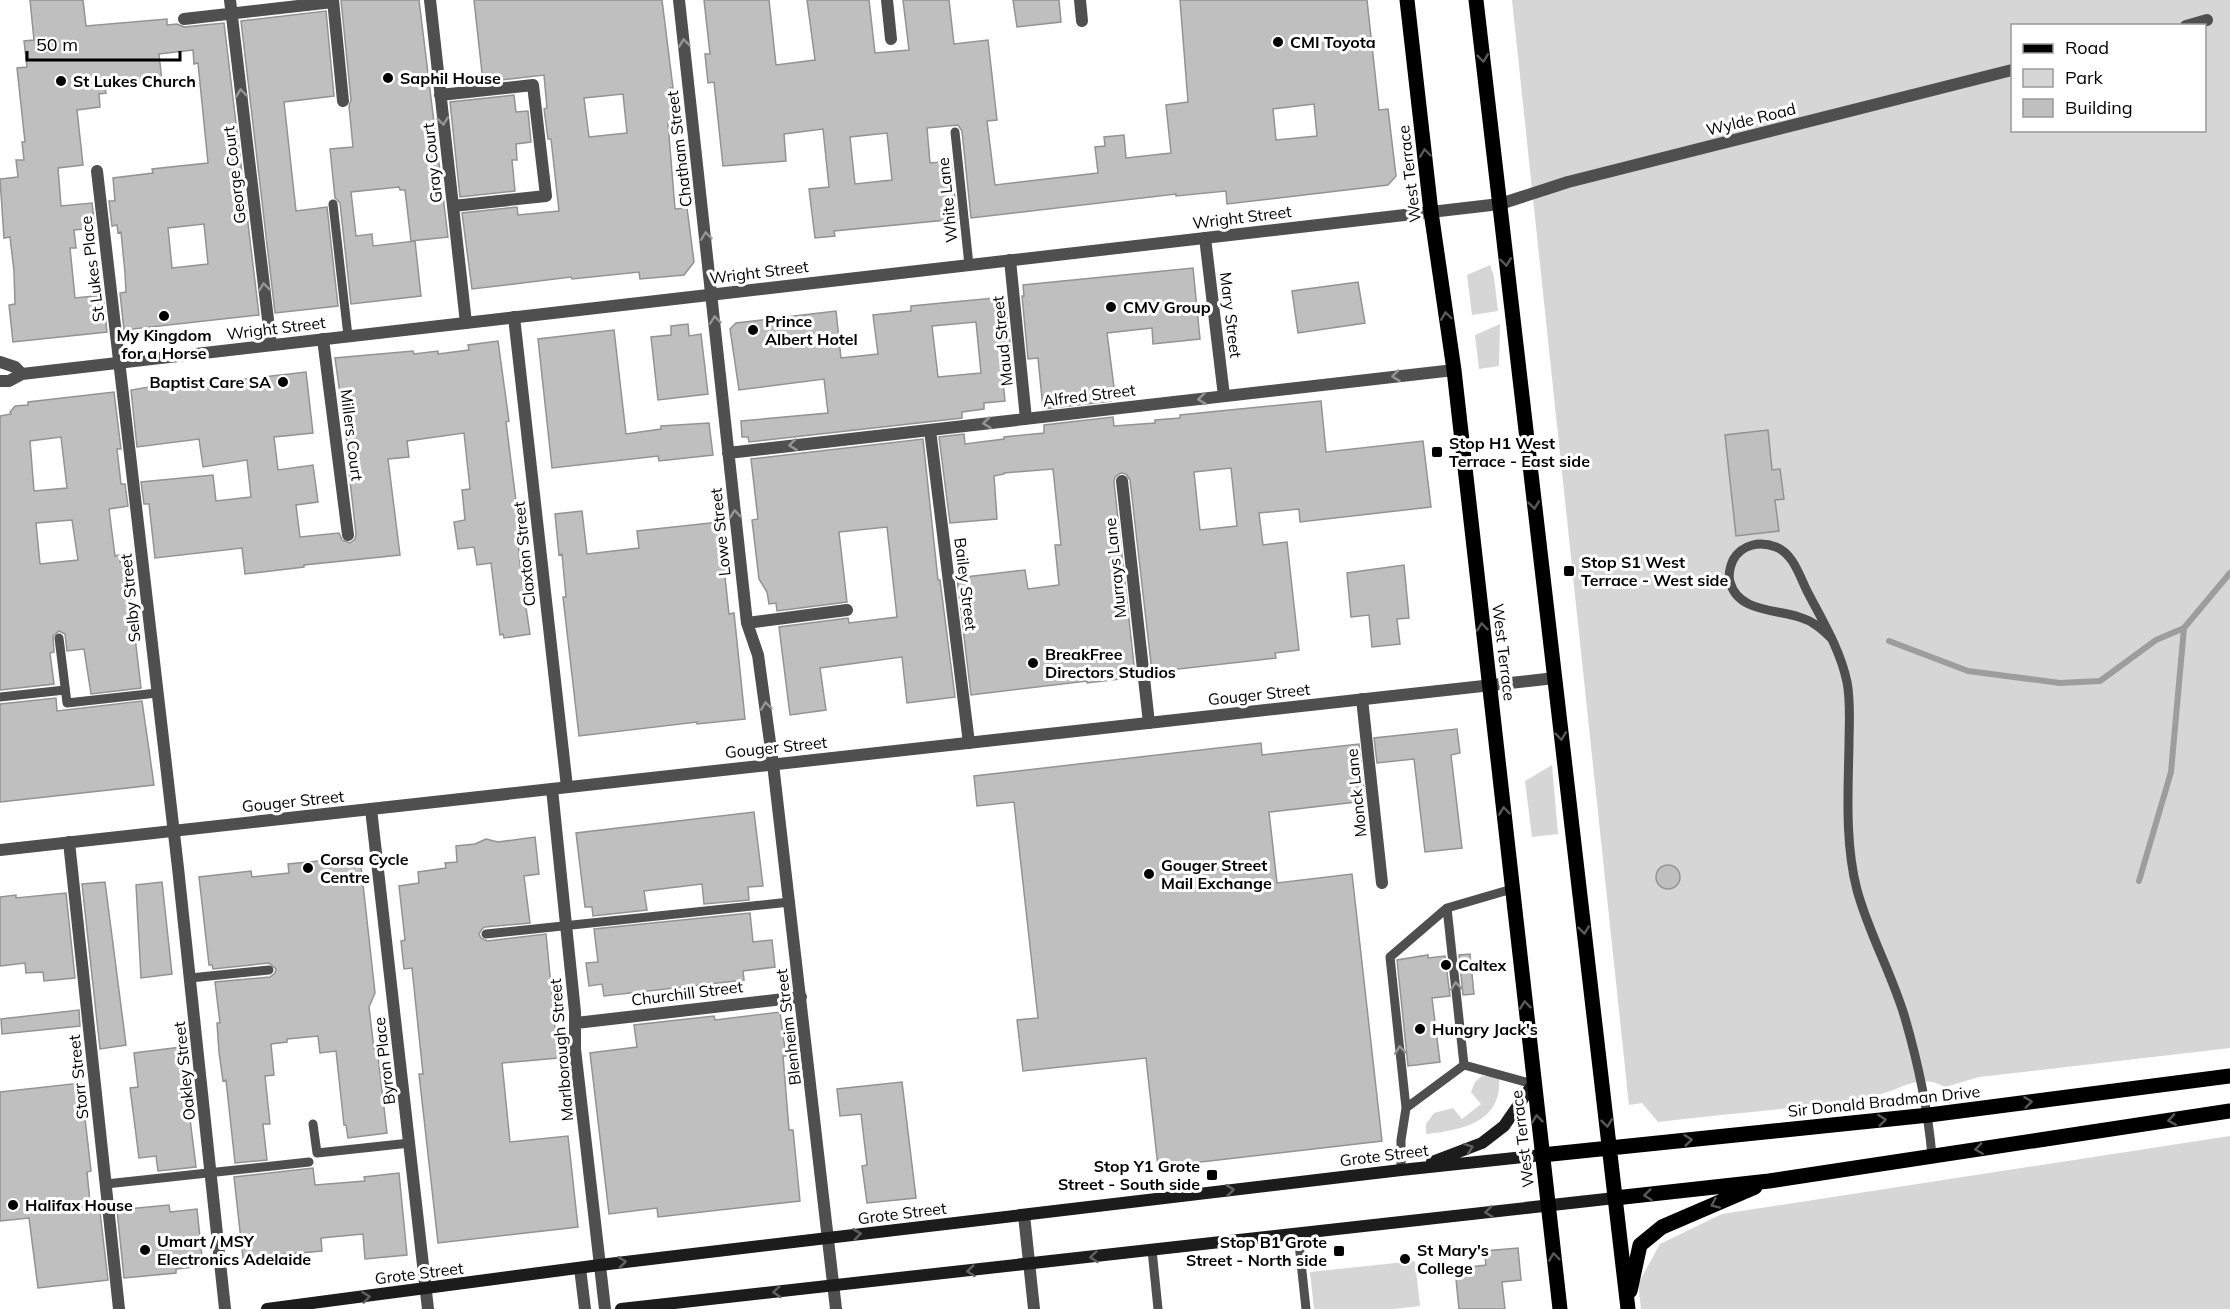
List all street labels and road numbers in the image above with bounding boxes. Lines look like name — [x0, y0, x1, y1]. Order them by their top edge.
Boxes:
street label: Chatham Street — [662, 89, 696, 208]
street label: Wylde Road — [1704, 98, 1798, 140]
street label: Gray Court — [418, 122, 446, 204]
street label: West Terrace — [1393, 124, 1425, 224]
street label: George Court — [218, 125, 250, 225]
street label: White Lane — [933, 156, 961, 244]
street label: Wright Street — [1191, 201, 1293, 233]
street label: St Lukes Place — [76, 215, 108, 323]
street label: Wright Street — [708, 256, 810, 288]
street label: Mary Street — [1216, 271, 1246, 360]
street label: Maud Street — [987, 295, 1017, 387]
street label: Wright Street — [225, 312, 327, 344]
street label: Alfred Street — [1041, 379, 1137, 411]
street label: Millers Court — [336, 388, 368, 482]
street label: Lowe Street — [705, 487, 735, 577]
street label: Claxton Street — [509, 500, 539, 607]
street label: Murrays Lane — [1100, 517, 1130, 619]
street label: Bailey Street — [950, 536, 982, 632]
street label: Selby Street — [115, 552, 145, 643]
street label: West Terrace — [1488, 602, 1520, 702]
street label: Gouger Street — [1207, 679, 1311, 709]
street label: Gouger Street — [724, 732, 828, 762]
street label: Monck Lane — [1341, 748, 1371, 838]
street label: Gouger Street — [241, 786, 345, 816]
street label: Blenheim Street — [771, 967, 805, 1086]
street label: Churchill Street — [630, 976, 744, 1010]
street label: Marlborough Street — [545, 977, 577, 1122]
street label: Byron Place — [369, 1016, 399, 1106]
street label: Oakley Street — [169, 1020, 199, 1122]
street label: Storr Street — [64, 1033, 92, 1120]
street label: Sir Donald Bradman Drive — [1787, 1081, 1981, 1121]
street label: West Terrace — [1506, 1089, 1538, 1189]
street label: Grote Street — [1339, 1140, 1430, 1170]
street label: Grote Street — [857, 1198, 948, 1228]
street label: Grote Street — [374, 1258, 465, 1288]

